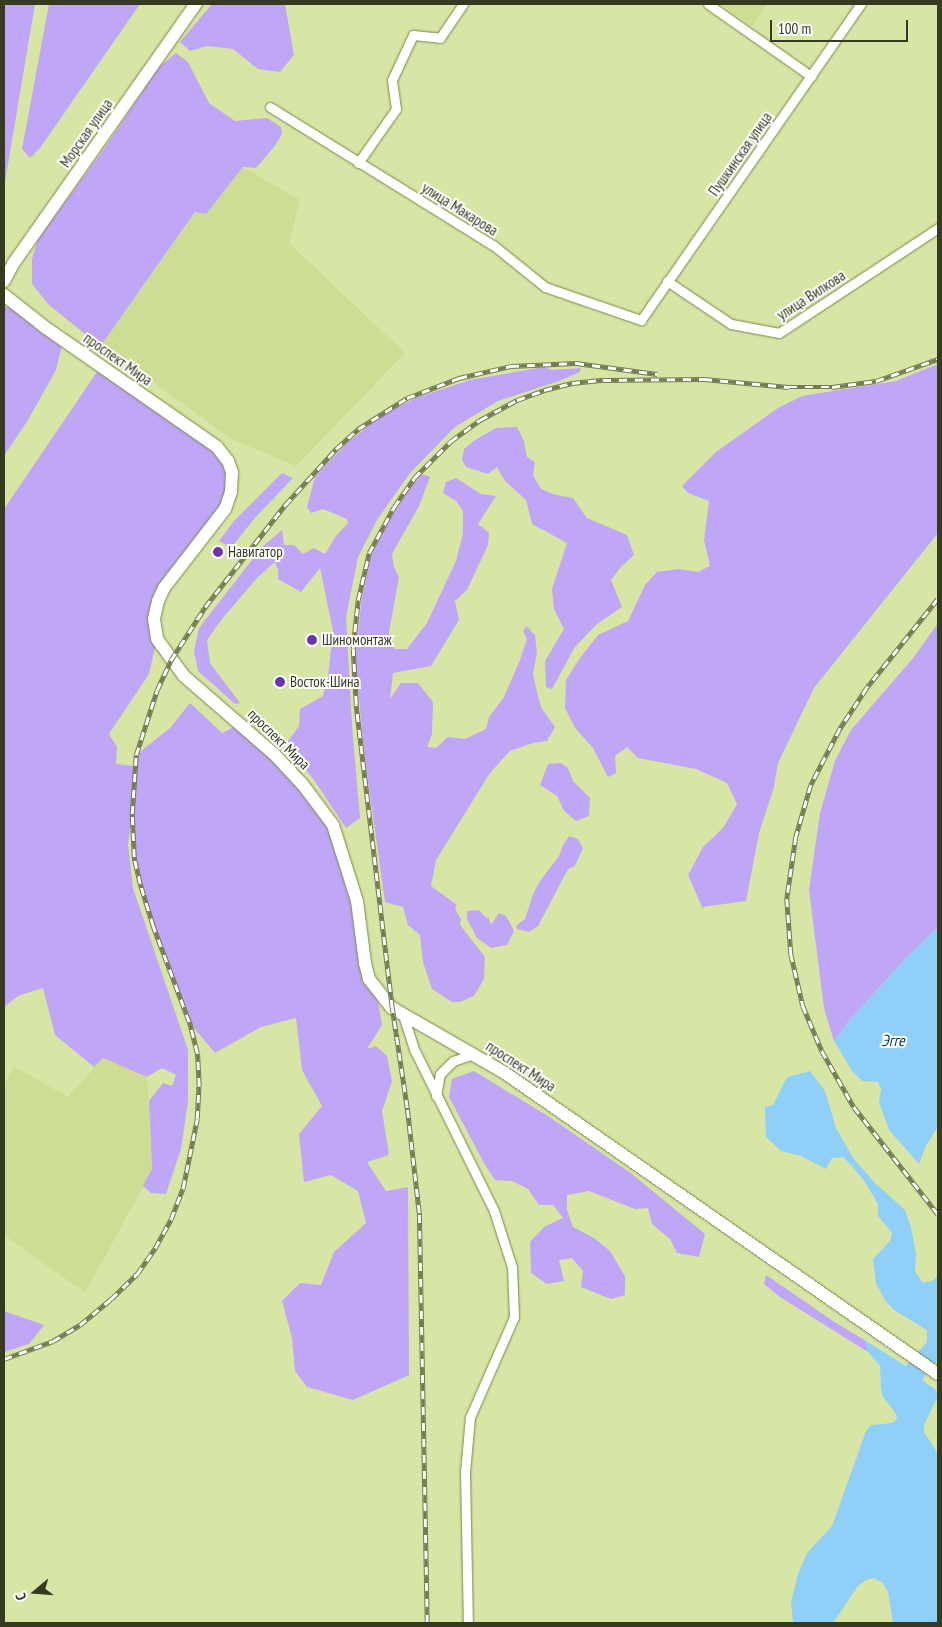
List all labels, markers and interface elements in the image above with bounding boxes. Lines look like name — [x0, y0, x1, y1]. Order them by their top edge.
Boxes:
scale bar — [772, 10, 910, 42]
text: 100 m — [778, 19, 811, 38]
street label: Морская улица — [56, 95, 116, 171]
street label: Пушкинская улица — [704, 109, 776, 199]
street label: улица Макарова — [419, 178, 501, 240]
street label: улица Вилкова — [773, 266, 849, 324]
street label: проспект Мира — [80, 329, 156, 389]
place label: Навигатор — [228, 543, 283, 561]
marker: Навигатор — [212, 546, 224, 558]
place label: Шиномонтаж — [322, 631, 392, 649]
marker: Шиномонтаж — [306, 634, 318, 646]
place label: Восток-Шина — [290, 673, 360, 691]
marker: Восток-Шина — [274, 676, 286, 688]
street label: проспект Мира — [244, 705, 314, 773]
water label: Эгге — [881, 1030, 905, 1050]
street label: проспект Мира — [483, 1037, 559, 1095]
north arrow — [10, 1567, 60, 1617]
text: С — [11, 1591, 30, 1602]

